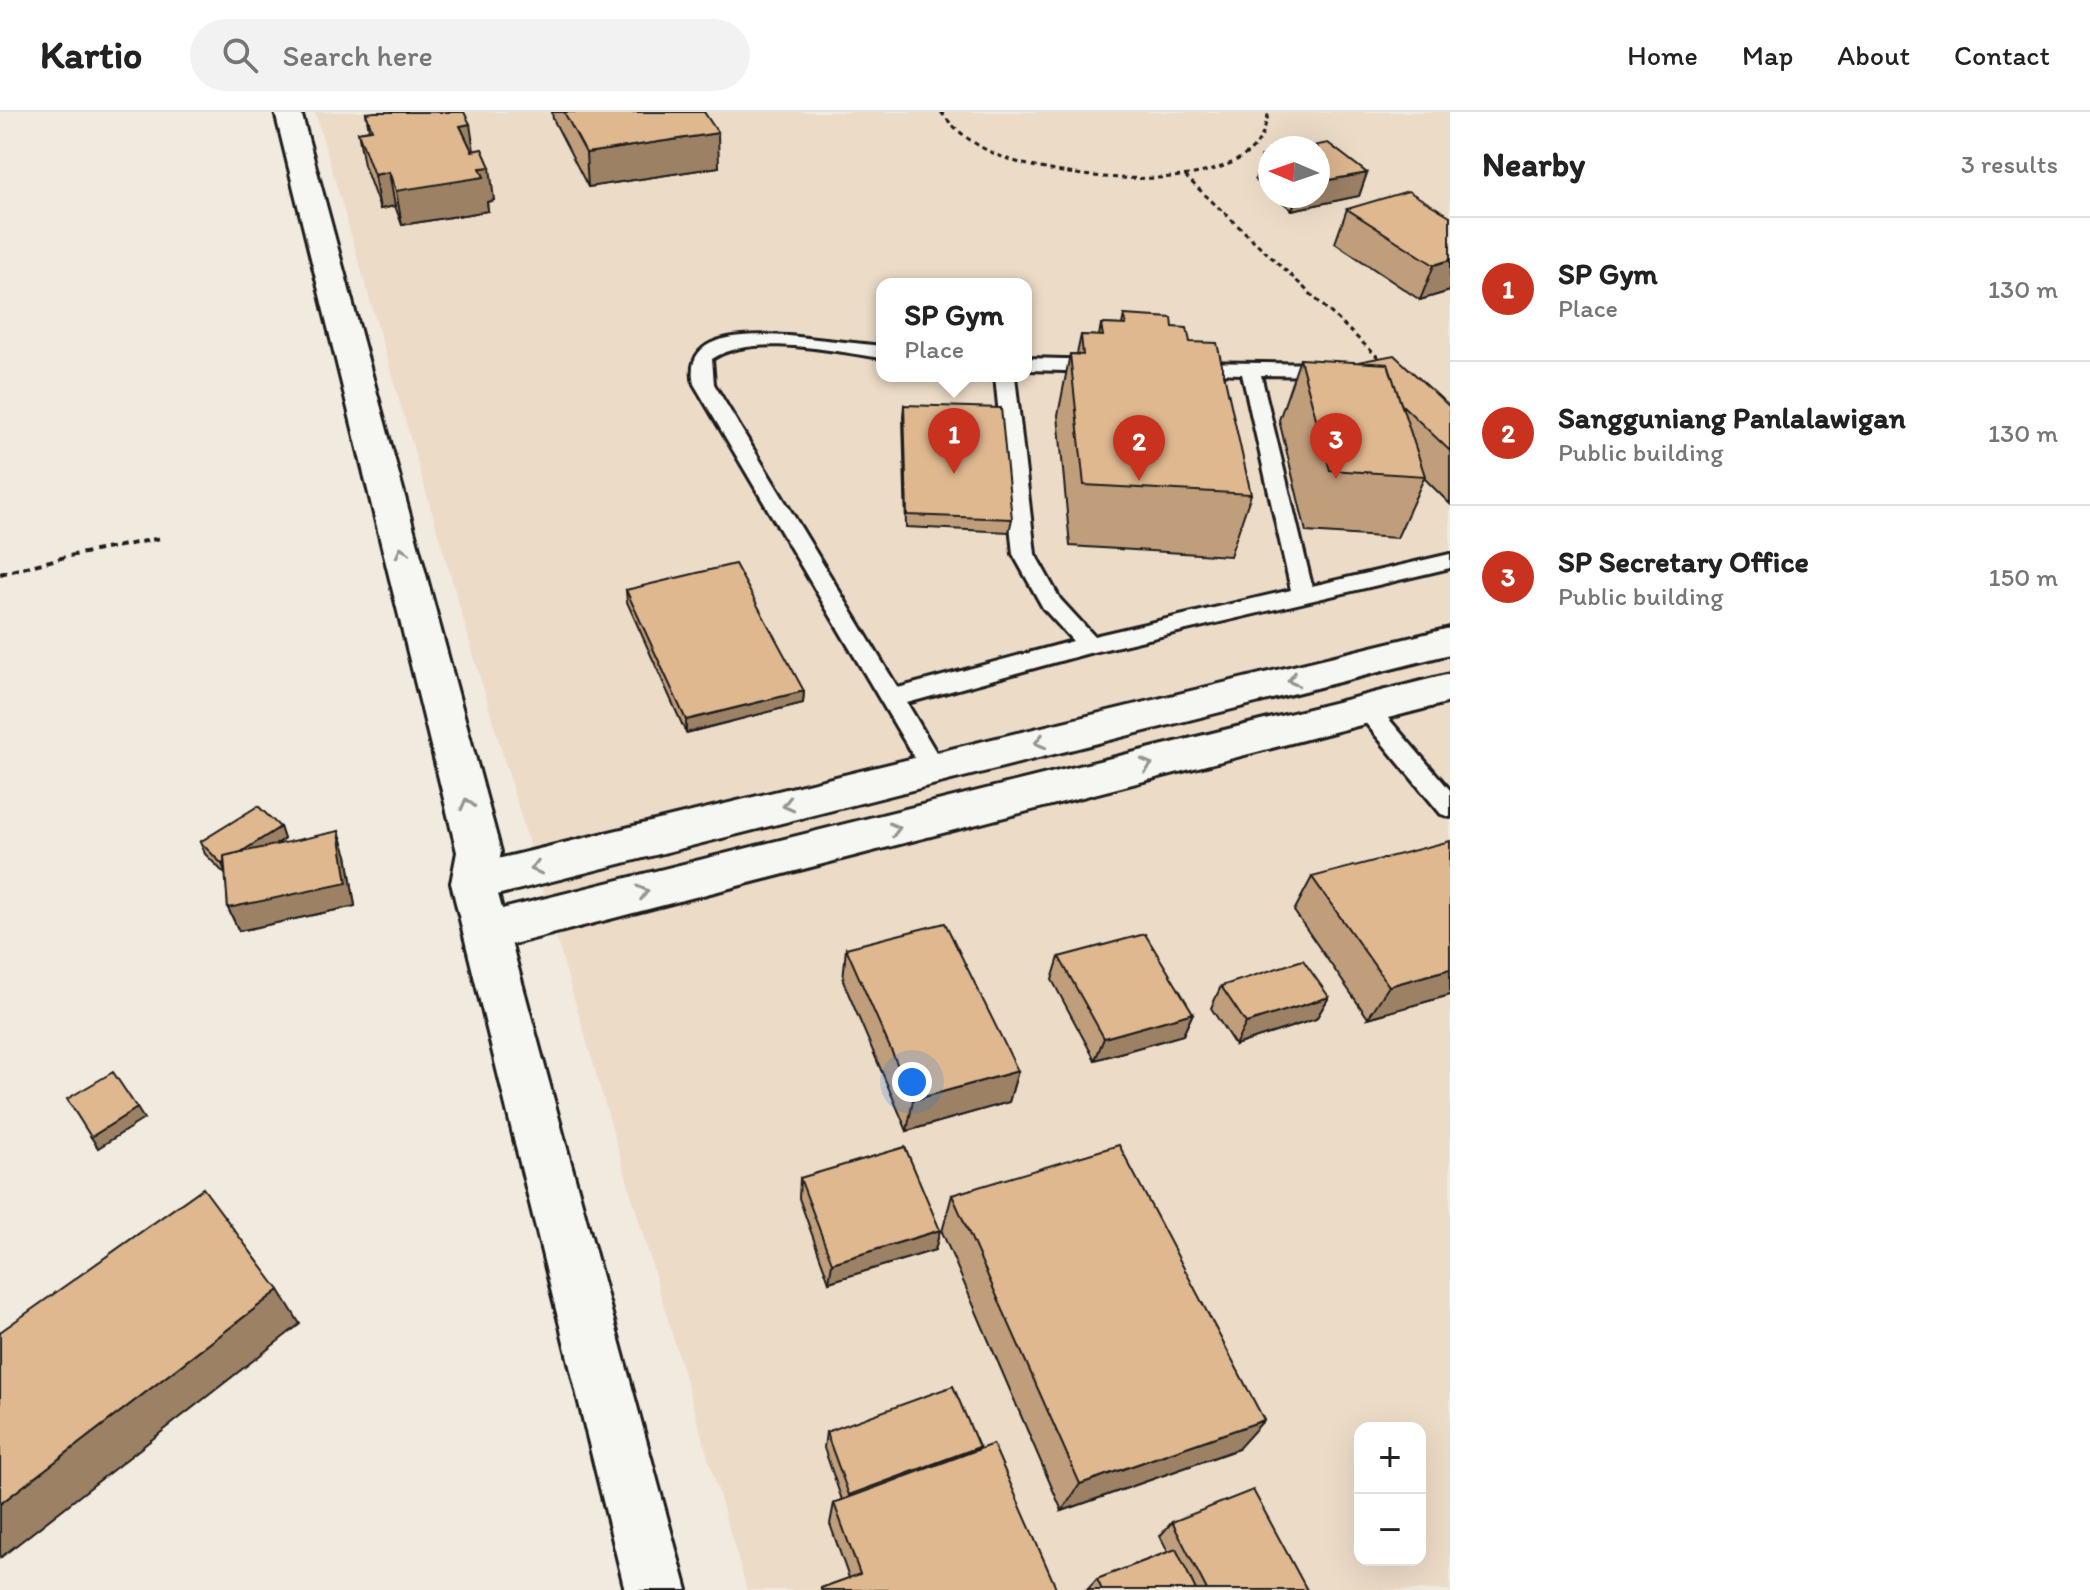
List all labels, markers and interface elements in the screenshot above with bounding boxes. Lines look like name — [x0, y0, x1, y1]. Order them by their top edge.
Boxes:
search box — [190, 19, 750, 91]
text: Kartio — [40, 32, 142, 78]
icon: search — [218, 33, 262, 77]
text: Search here — [282, 37, 433, 74]
text: Home — [1627, 38, 1698, 72]
text: Map — [1742, 38, 1793, 72]
text: About — [1837, 38, 1910, 72]
text: Contact — [1954, 38, 2050, 72]
north arrow — [1258, 136, 1330, 208]
text: Nearby — [1482, 144, 1585, 185]
text: 3 results — [1961, 148, 2058, 180]
text: SP Gym — [1558, 255, 1658, 292]
text: 1 — [1502, 273, 1514, 305]
text: 130 m — [1988, 273, 2058, 305]
popup — [876, 278, 1032, 382]
text: Place — [1558, 292, 1618, 324]
text: SP Gym — [904, 296, 1004, 333]
text: Place — [904, 333, 964, 365]
text: Sangguniang Panlalawigan — [1558, 399, 1906, 436]
pin: 1 — [928, 408, 980, 474]
pin: 3 — [1310, 413, 1362, 479]
pin: 2 — [1113, 415, 1165, 481]
text: 2 — [1501, 417, 1515, 449]
text: 130 m — [1988, 417, 2058, 449]
text: Public building — [1558, 436, 1724, 468]
text: SP Secretary Office — [1558, 543, 1809, 580]
one-way arrow — [394, 546, 411, 559]
text: 3 — [1501, 561, 1515, 593]
text: 150 m — [1989, 561, 2058, 593]
text: Public building — [1558, 580, 1724, 612]
one-way arrow — [1286, 671, 1300, 688]
one-way arrow — [1034, 733, 1048, 750]
one-way arrow — [1140, 757, 1154, 774]
one-way arrow — [782, 796, 795, 813]
one-way arrow — [459, 797, 476, 811]
one-way arrow — [888, 821, 902, 838]
one-way arrow — [529, 858, 543, 875]
one-way arrow — [636, 885, 650, 902]
your location — [892, 1062, 932, 1102]
map controls — [1354, 1422, 1426, 1566]
button: + — [1354, 1422, 1426, 1494]
button: − — [1354, 1494, 1426, 1566]

